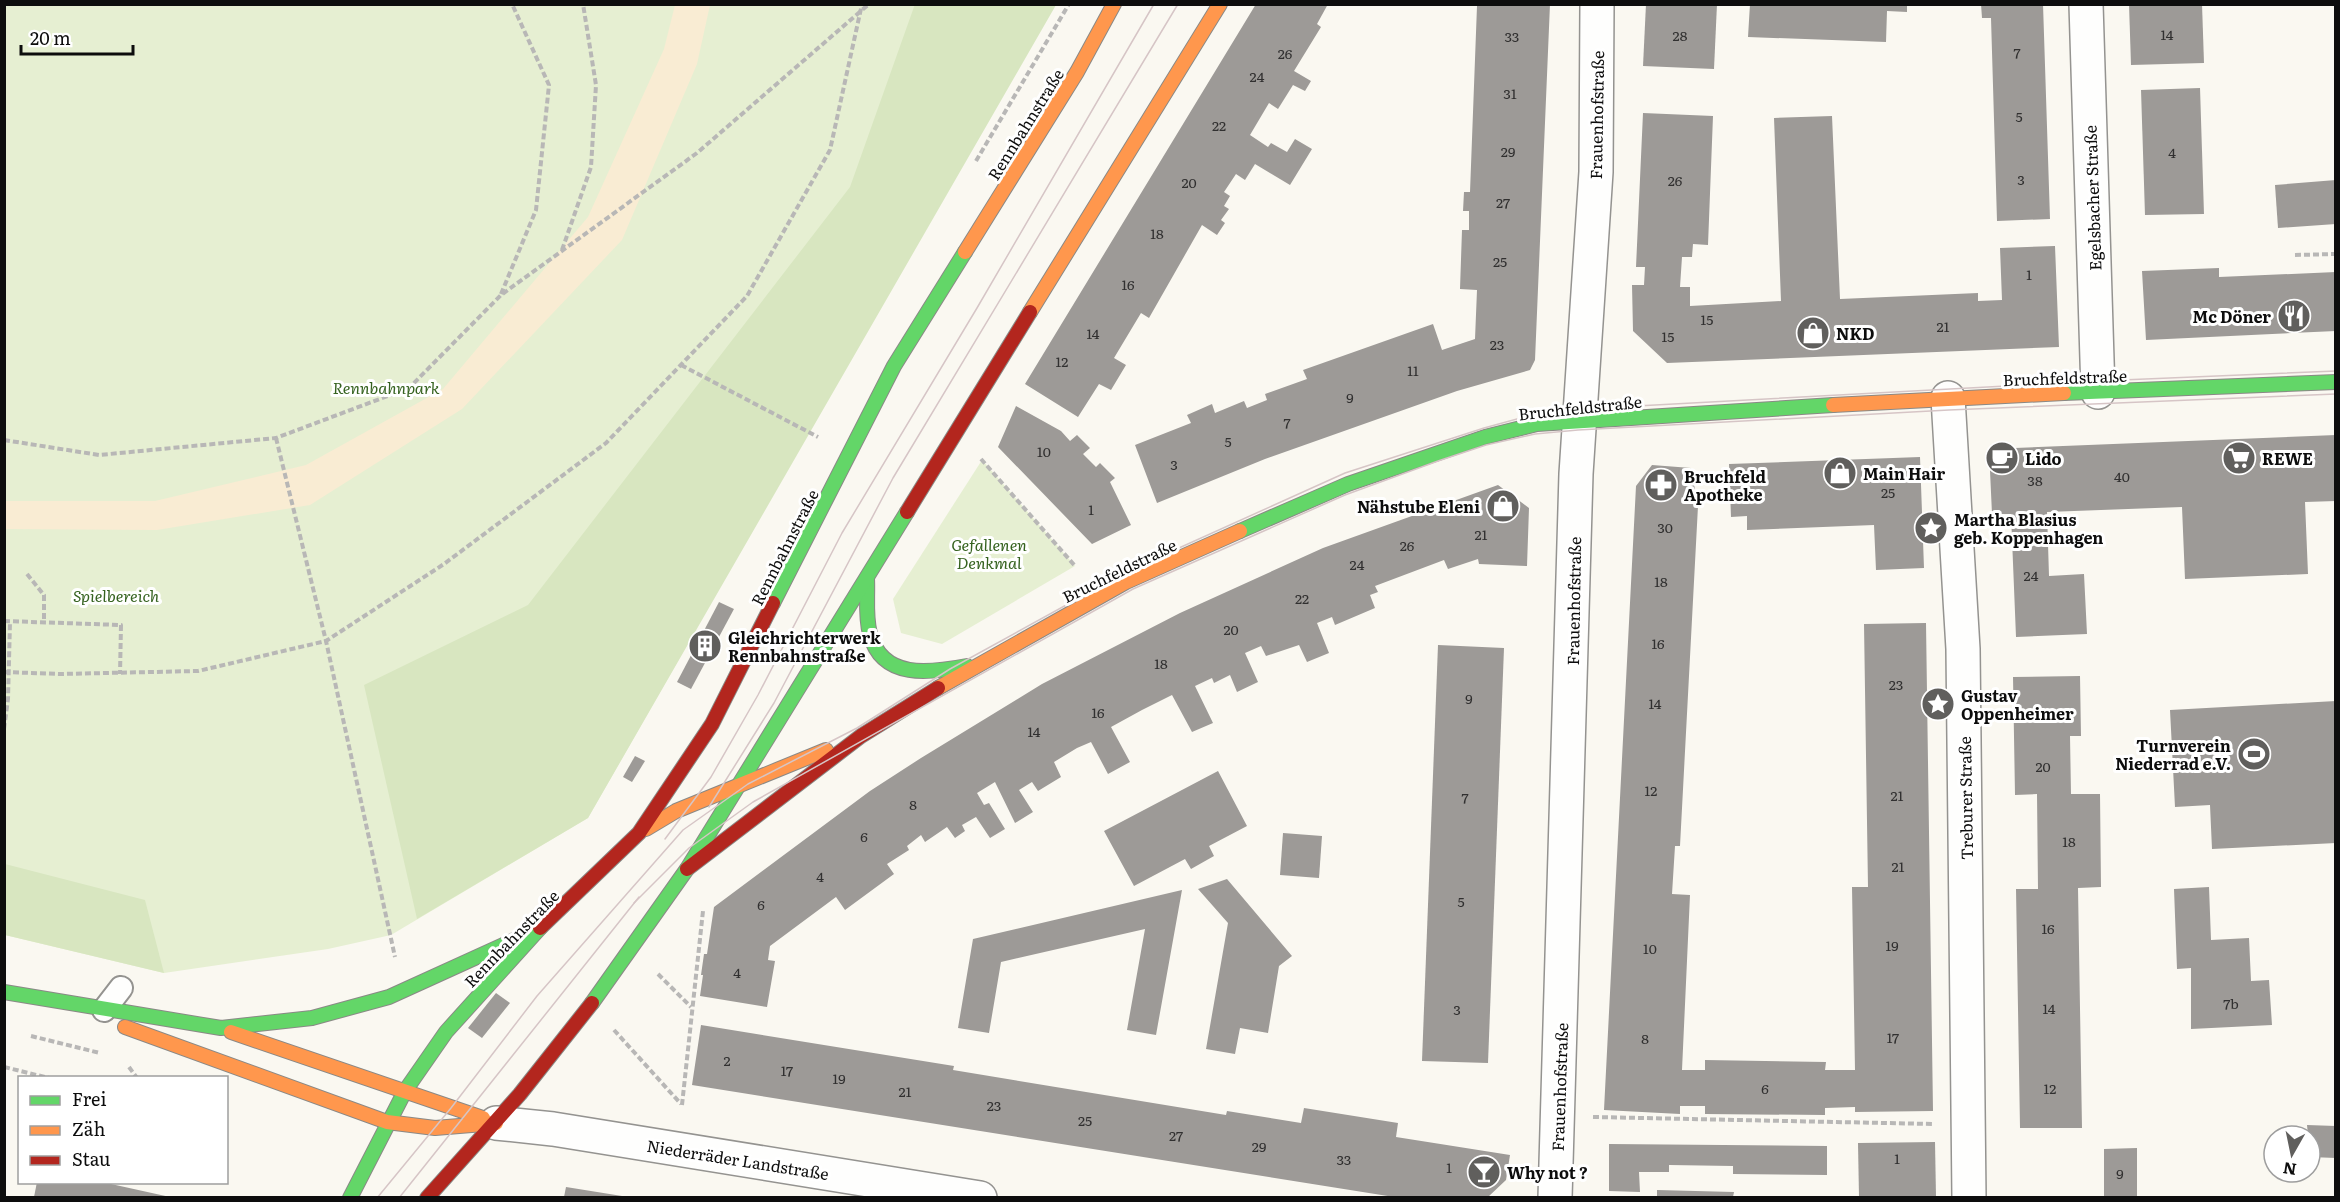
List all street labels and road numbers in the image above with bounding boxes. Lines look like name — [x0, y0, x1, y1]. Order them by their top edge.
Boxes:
street label: Frauenhofstraße — [1583, 50, 1609, 180]
street label: Rennbahnstraße — [981, 64, 1069, 184]
street label: Egelsbacher Straße — [2077, 125, 2107, 271]
street label: Bruchfeldstraße — [2002, 363, 2128, 391]
street label: Bruchfeldstraße — [1517, 389, 1643, 425]
street label: Rennbahnstraße — [744, 485, 824, 609]
street label: Bruchfeldstraße — [1058, 532, 1180, 608]
street label: Frauenhofstraße — [1560, 536, 1586, 666]
street label: Treburer Straße — [1952, 736, 1978, 860]
street label: Rennbahnstraße — [458, 884, 564, 992]
street label: Frauenhofstraße — [1545, 1022, 1573, 1152]
street label: Niederräder Landstraße — [645, 1133, 831, 1185]

